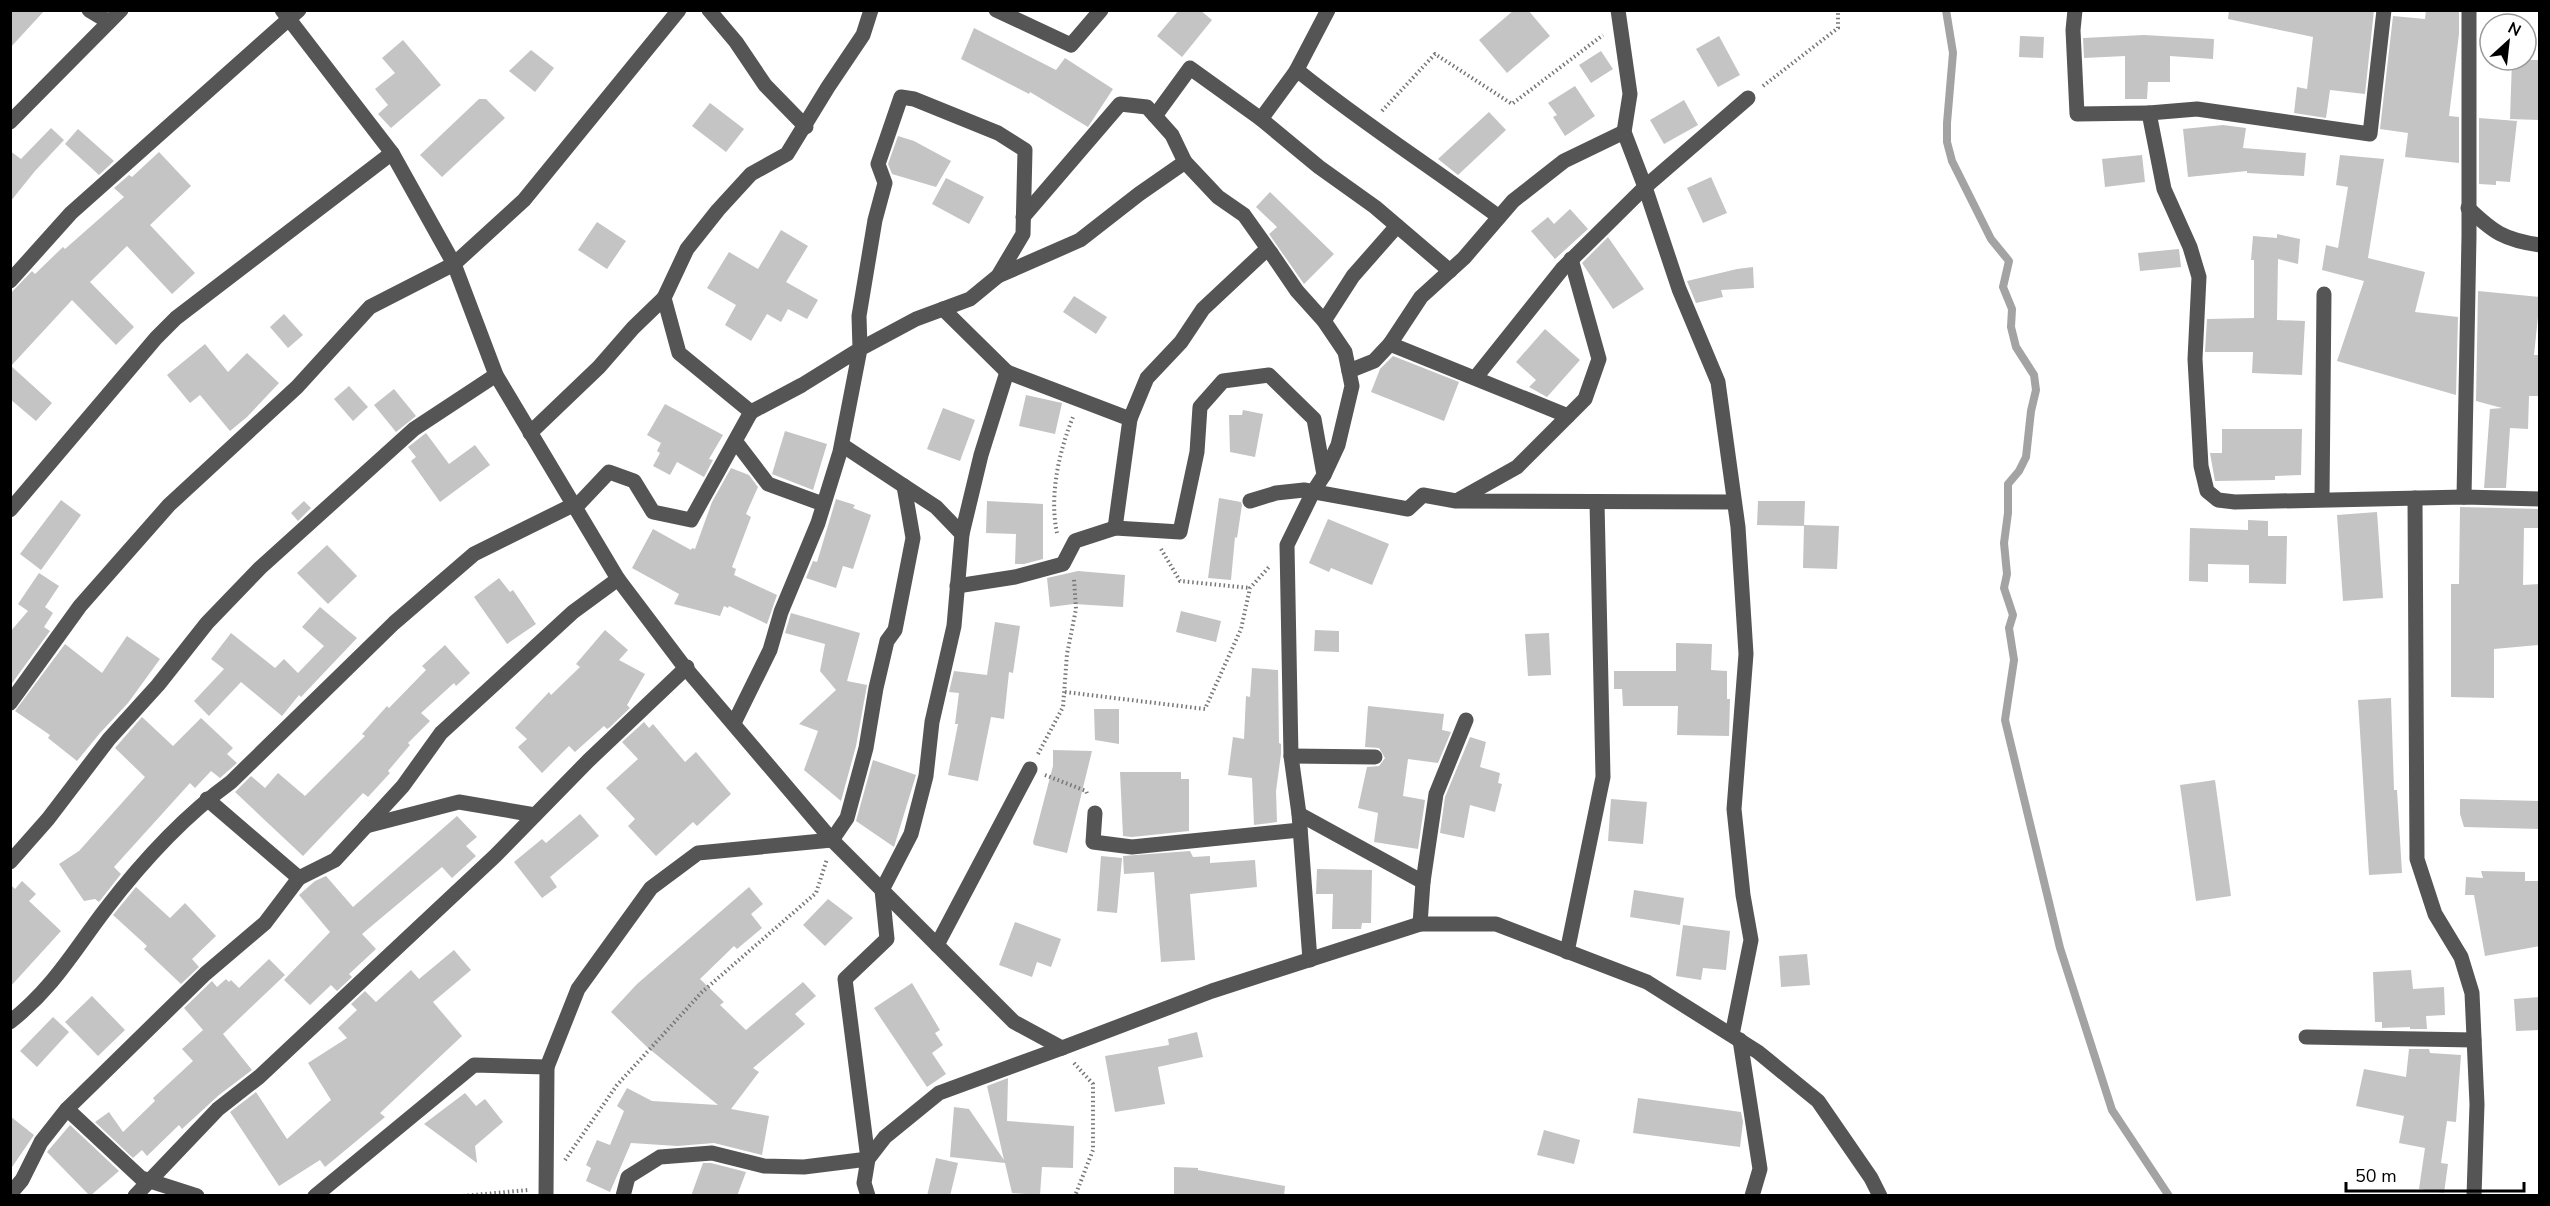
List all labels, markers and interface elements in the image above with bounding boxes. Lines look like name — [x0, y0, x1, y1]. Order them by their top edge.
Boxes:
north arrow — [2478, 12, 2538, 72]
text: N — [2504, 17, 2525, 42]
scale bar — [2346, 1155, 2524, 1193]
text: 50 m — [2355, 1164, 2397, 1188]

